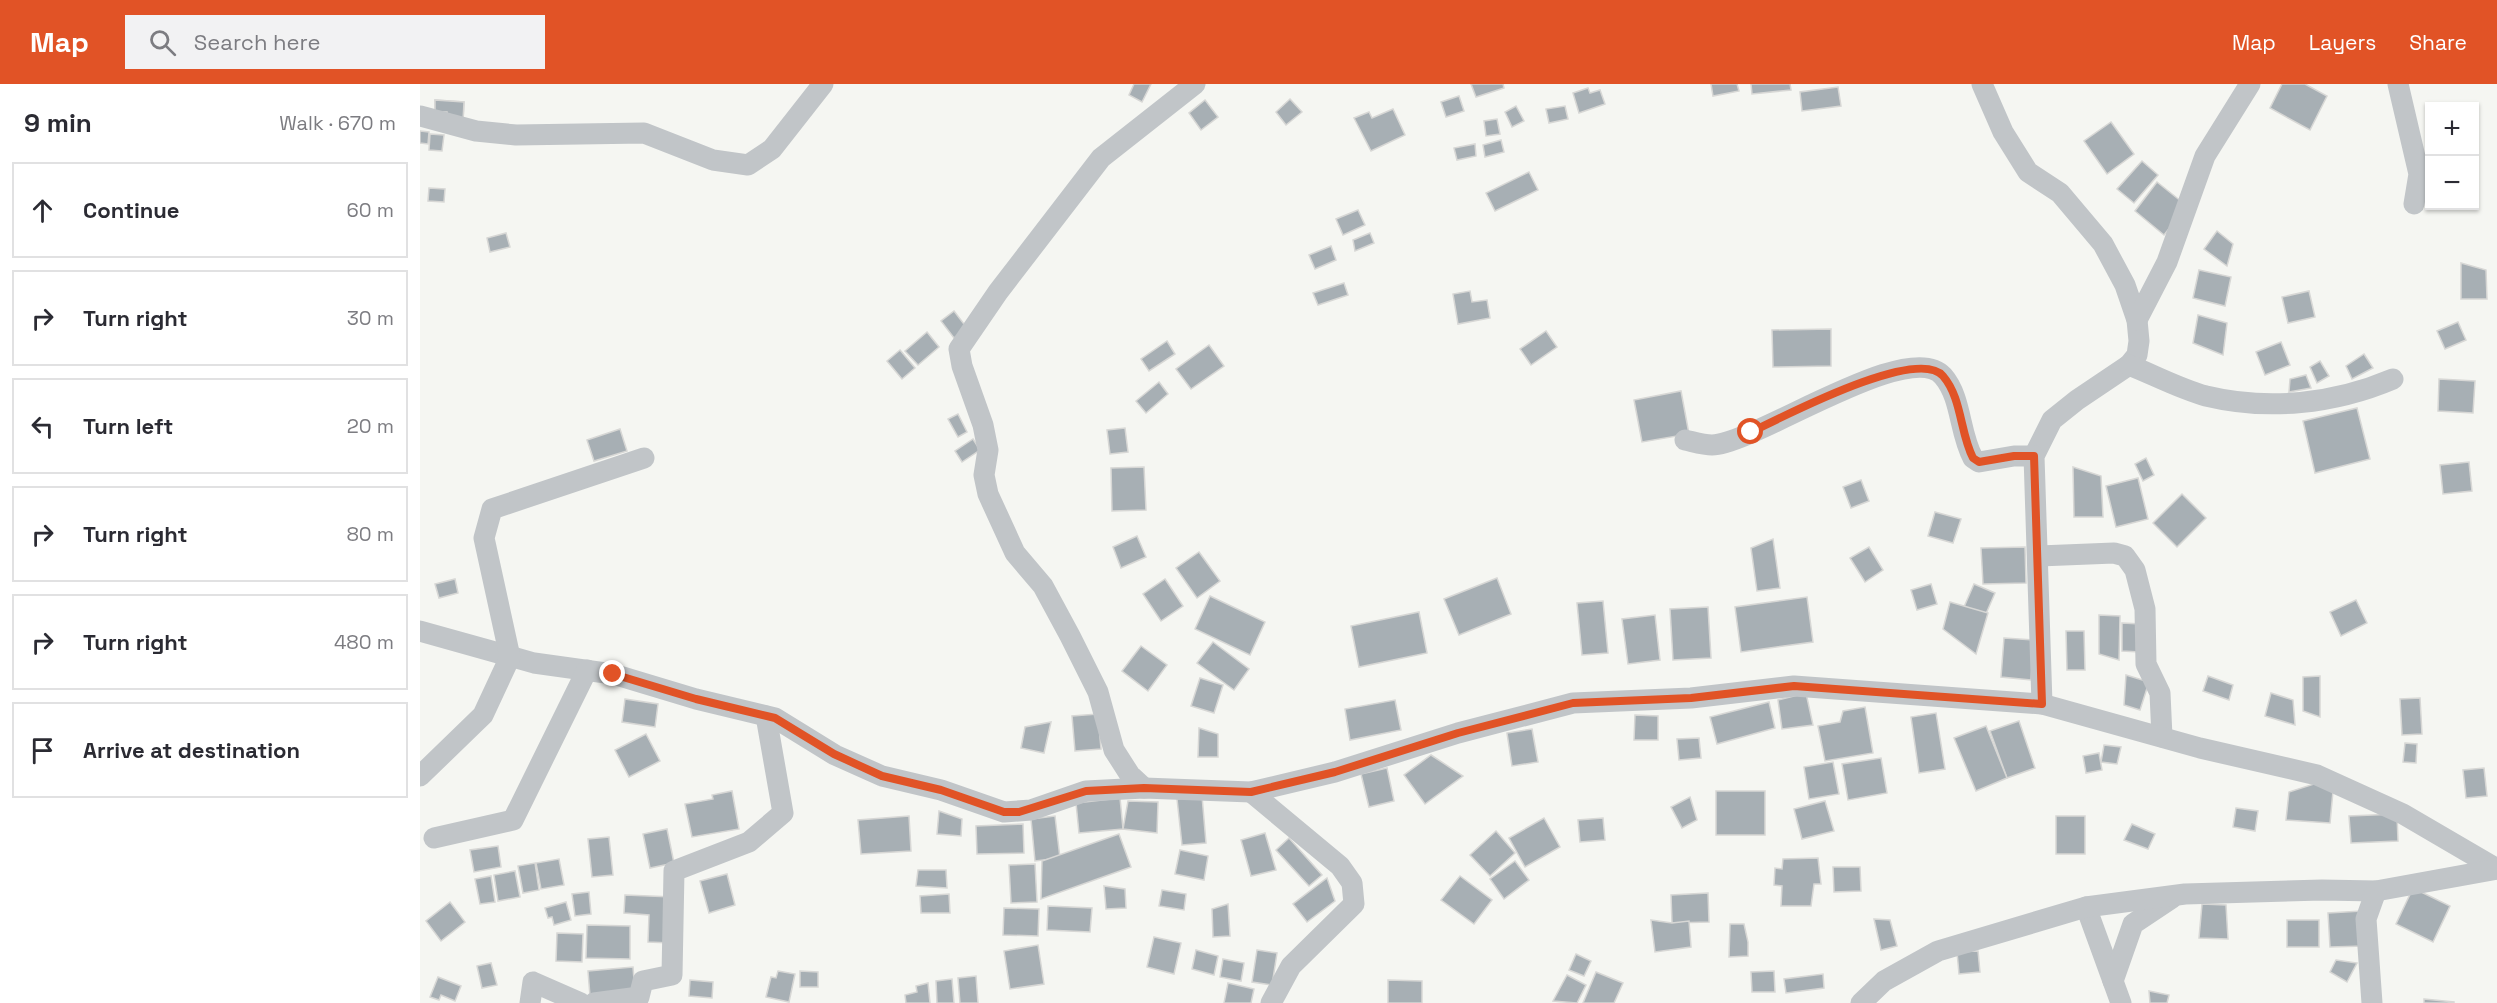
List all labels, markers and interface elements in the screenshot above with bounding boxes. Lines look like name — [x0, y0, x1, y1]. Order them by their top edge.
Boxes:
search box — [125, 15, 545, 69]
text: Map — [30, 24, 89, 60]
icon: search — [146, 26, 179, 59]
text: Search here — [194, 28, 321, 56]
text: Map — [2232, 29, 2276, 56]
text: Layers — [2309, 29, 2376, 56]
text: Share — [2409, 29, 2467, 56]
map controls — [2425, 102, 2479, 210]
button: + — [2425, 102, 2479, 156]
text: 9 min — [24, 106, 92, 140]
text: Walk · 670 m — [279, 110, 396, 136]
button: − — [2425, 156, 2479, 210]
icon: ahead — [26, 194, 59, 227]
text: Continue — [83, 196, 179, 224]
text: 60 m — [347, 197, 394, 223]
icon: right — [26, 302, 59, 335]
text: Turn right — [83, 304, 188, 332]
text: 30 m — [347, 305, 394, 331]
icon: left — [26, 410, 59, 443]
text: Turn left — [83, 412, 173, 440]
text: 20 m — [347, 413, 394, 439]
route start — [1737, 418, 1763, 444]
icon: right — [26, 518, 59, 551]
text: Turn right — [83, 520, 188, 548]
text: 80 m — [346, 521, 394, 547]
icon: right — [26, 626, 59, 659]
text: Turn right — [83, 628, 188, 656]
text: 480 m — [334, 629, 394, 655]
route end — [599, 660, 625, 686]
icon: arrive — [26, 734, 59, 767]
text: Arrive at destination — [83, 736, 300, 764]

